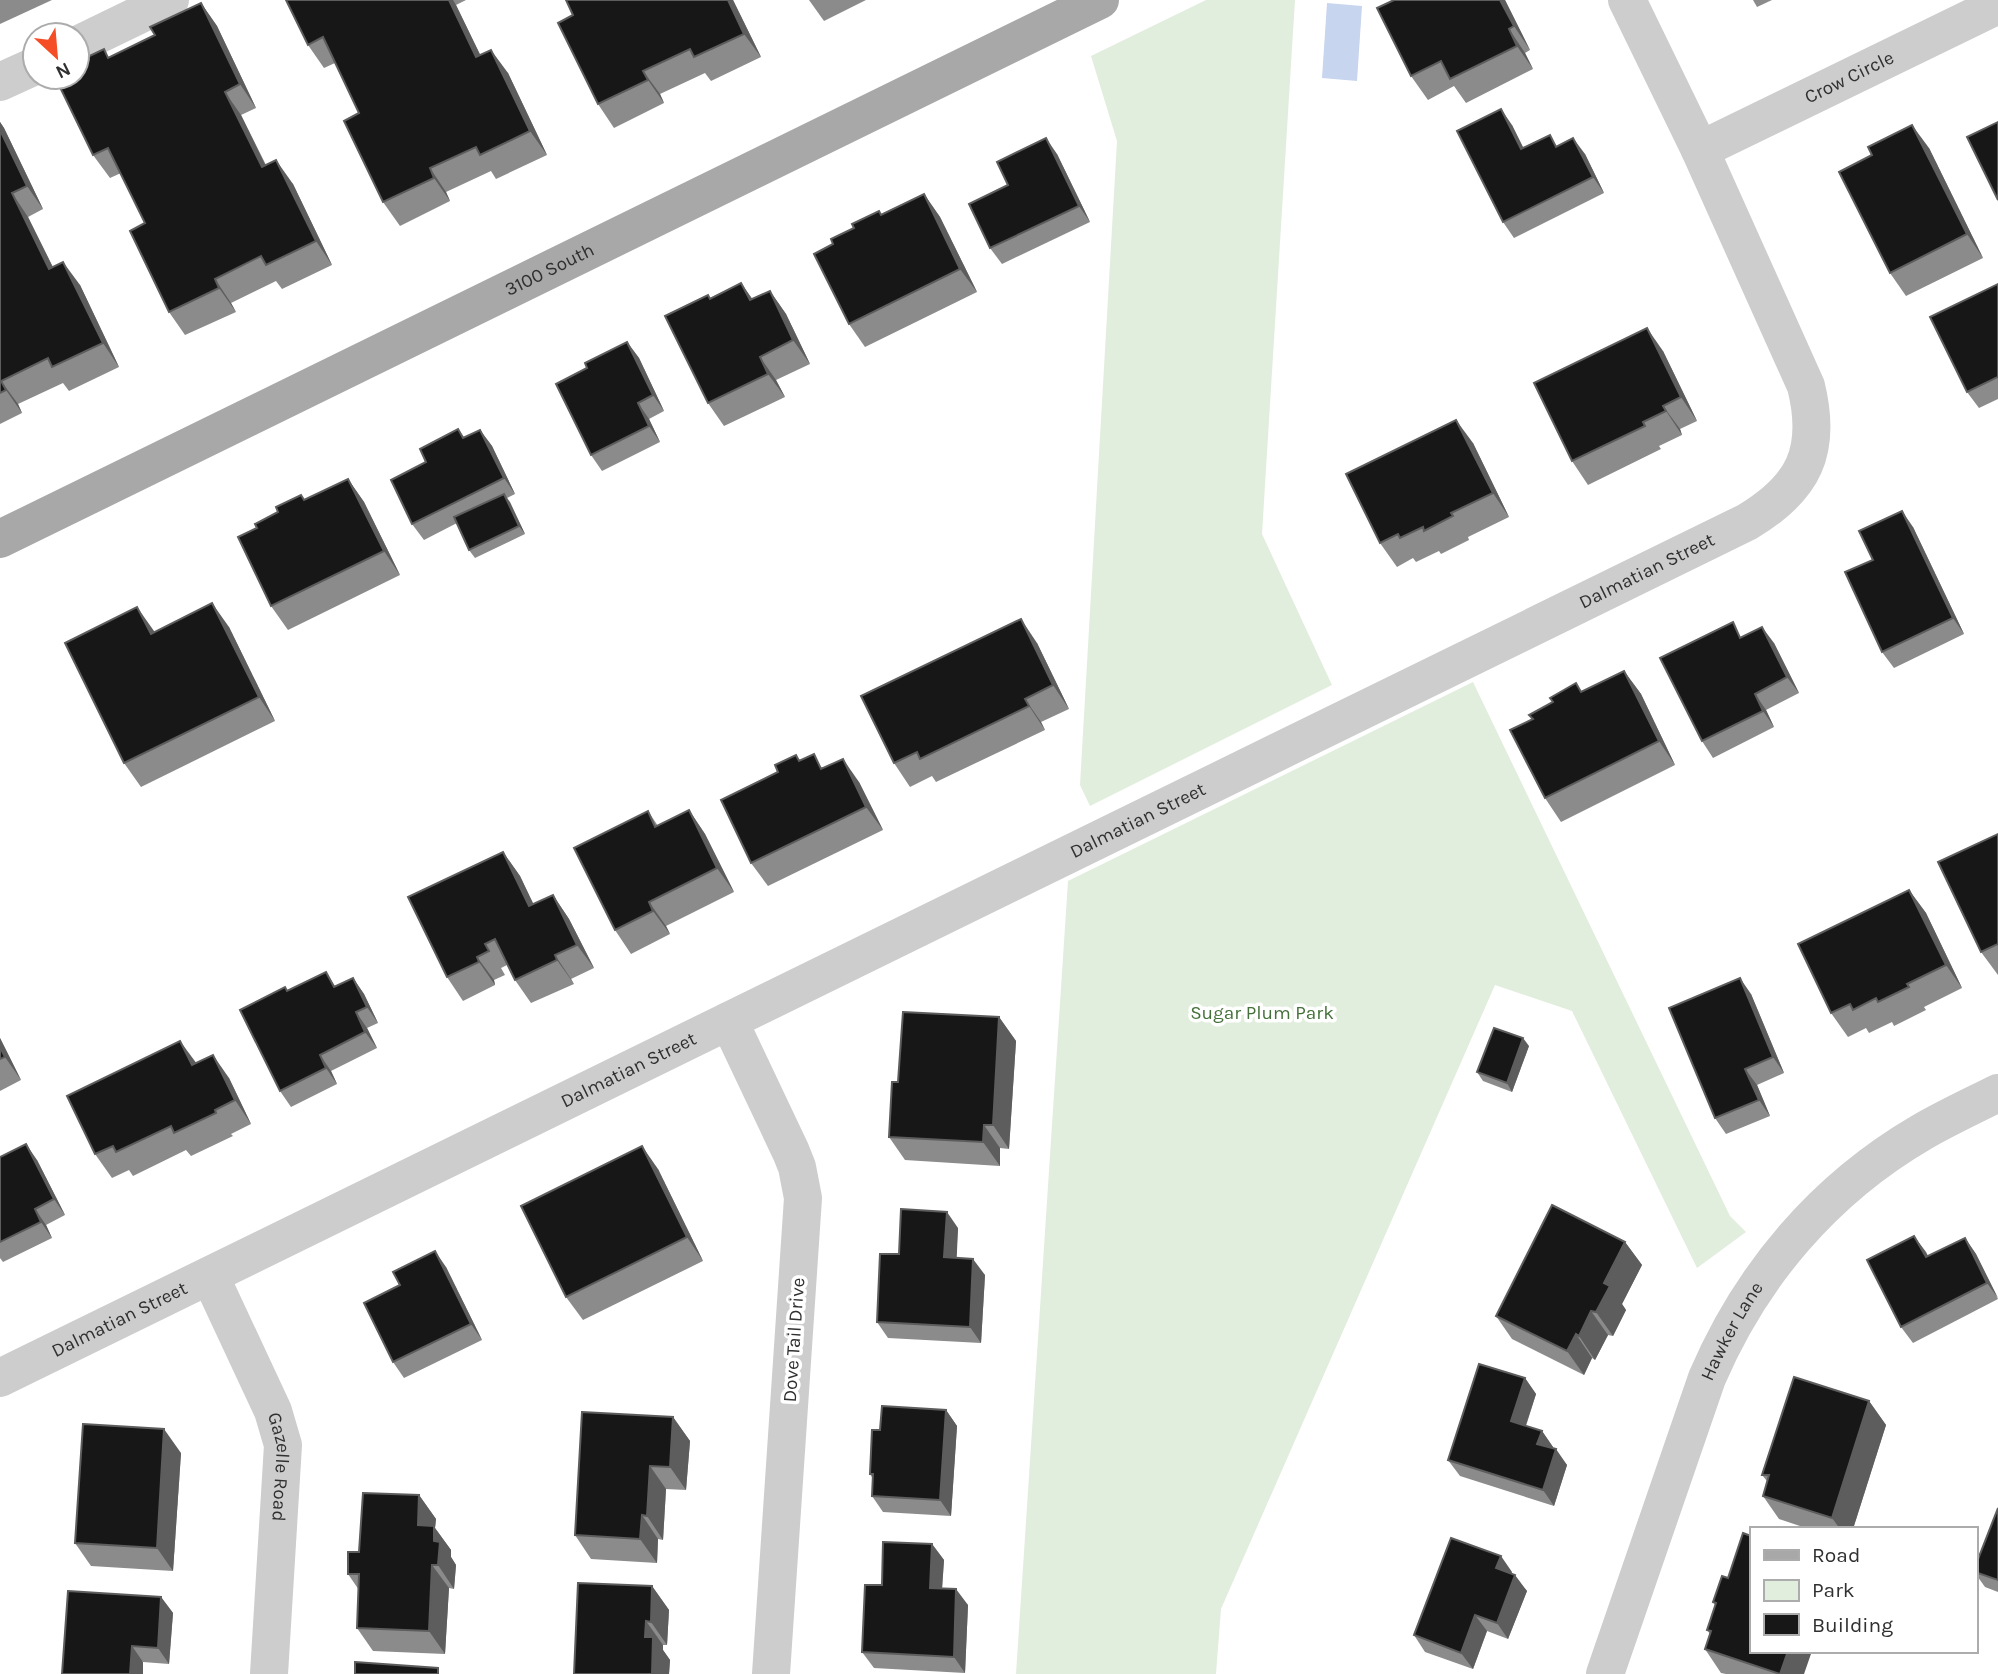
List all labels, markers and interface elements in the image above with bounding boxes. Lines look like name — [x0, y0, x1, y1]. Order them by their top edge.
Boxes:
north arrow — [21, 21, 91, 91]
street label: Crow Circle — [1801, 46, 1897, 108]
text: N — [52, 58, 74, 83]
street label: 3100 South — [501, 239, 598, 301]
street label: Dalmatian Street — [1576, 529, 1718, 613]
street label: Dalmatian Street — [1066, 778, 1209, 863]
park label: Sugar Plum Park — [1190, 1002, 1334, 1024]
street label: Dalmatian Street — [557, 1028, 700, 1112]
street label: Dalmatian Street — [48, 1277, 191, 1362]
street label: Dove Tail Drive — [779, 1277, 809, 1403]
street label: Hawker Lane — [1696, 1278, 1768, 1384]
street label: Gazelle Road — [263, 1410, 294, 1522]
legend — [1750, 1527, 1977, 1653]
text: Road — [1812, 1543, 1860, 1567]
text: Park — [1812, 1578, 1855, 1602]
text: Building — [1812, 1613, 1893, 1637]

